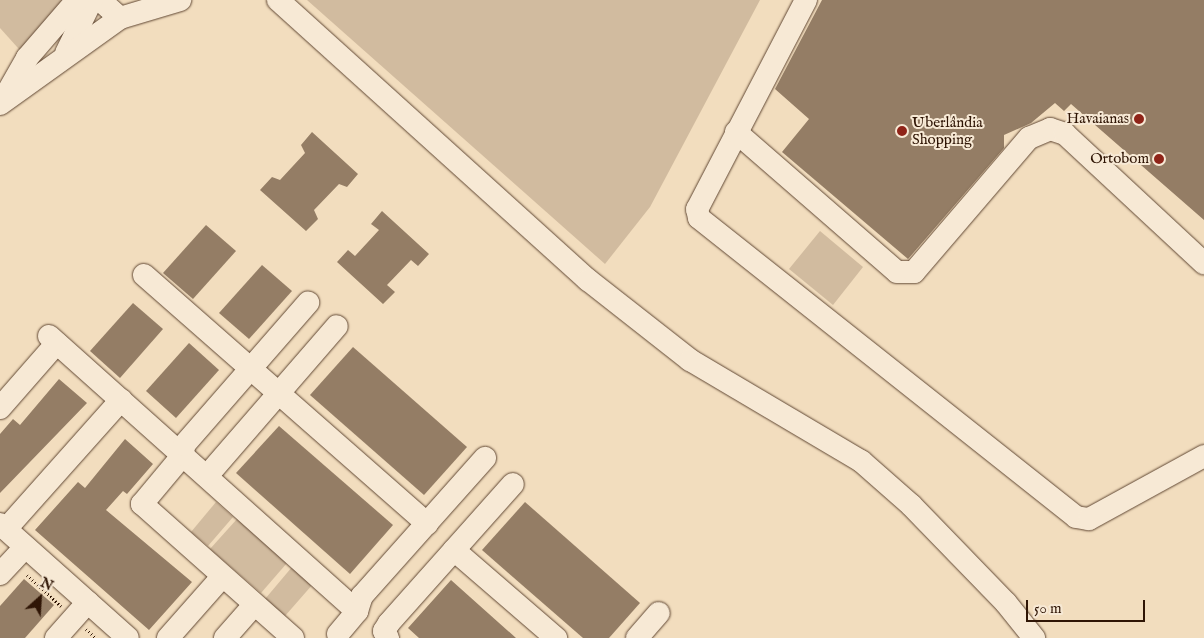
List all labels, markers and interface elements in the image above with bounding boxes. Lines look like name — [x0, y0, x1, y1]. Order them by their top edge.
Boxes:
place label: Havaianas — [1066, 110, 1129, 128]
place label: Uberlândia Shopping — [912, 113, 983, 148]
marker: Havaianas — [1133, 113, 1145, 125]
marker: Uberlândia Shopping — [896, 125, 908, 137]
place label: Ortobom — [1090, 150, 1149, 168]
marker: Ortobom — [1153, 153, 1165, 165]
north arrow — [15, 573, 65, 623]
text: N — [37, 574, 56, 595]
scale bar — [1029, 590, 1148, 622]
text: 50 m — [1034, 599, 1062, 618]

